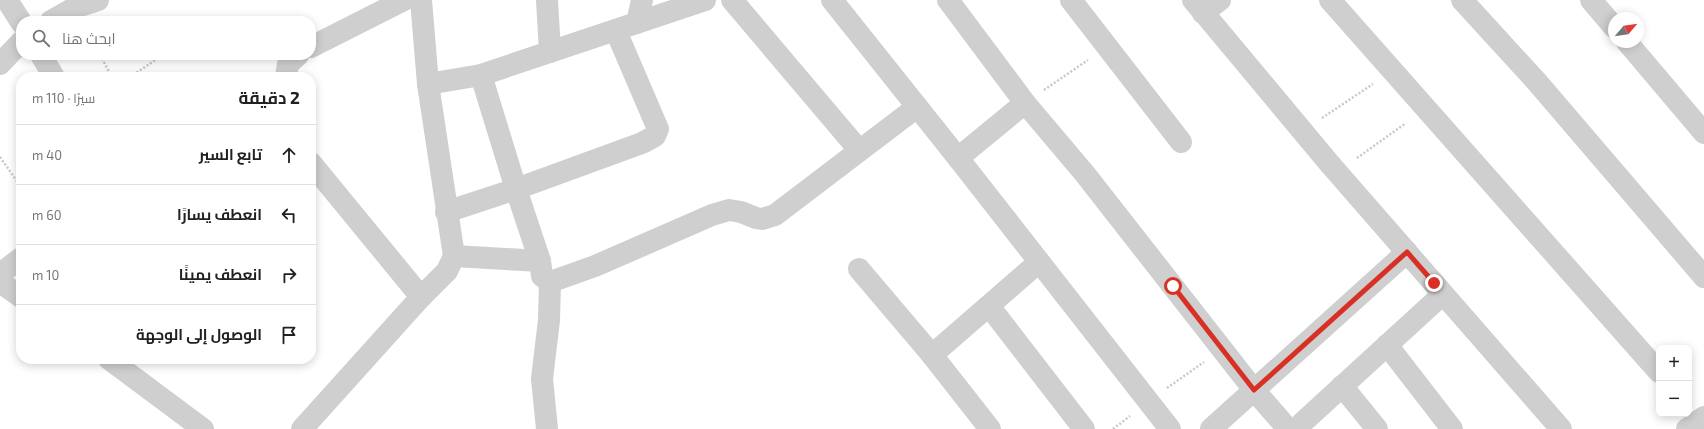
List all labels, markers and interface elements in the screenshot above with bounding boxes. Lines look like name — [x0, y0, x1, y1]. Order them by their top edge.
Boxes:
north arrow — [1608, 12, 1644, 48]
search box — [16, 16, 316, 60]
icon: search — [30, 27, 52, 49]
text: ابحث هنا — [62, 29, 115, 47]
text: 2 دقيقة — [238, 87, 300, 107]
text: سيرًا · 110 m — [32, 90, 95, 106]
icon: ahead — [278, 144, 300, 166]
text: تابع السير — [199, 145, 262, 163]
text: 40 m — [32, 147, 62, 163]
icon: left — [278, 204, 300, 226]
text: انعطف يسارًا — [177, 205, 262, 223]
text: 60 m — [32, 207, 62, 223]
icon: right — [278, 264, 300, 286]
text: انعطف يمينًا — [179, 265, 262, 283]
text: 10 m — [32, 267, 59, 283]
route end — [1425, 274, 1443, 292]
route start — [1164, 277, 1182, 295]
icon: arrive — [278, 324, 300, 346]
text: الوصول إلى الوجهة — [136, 325, 262, 343]
map controls — [1656, 345, 1692, 417]
button: + — [1656, 345, 1692, 381]
button: − — [1656, 381, 1692, 417]

